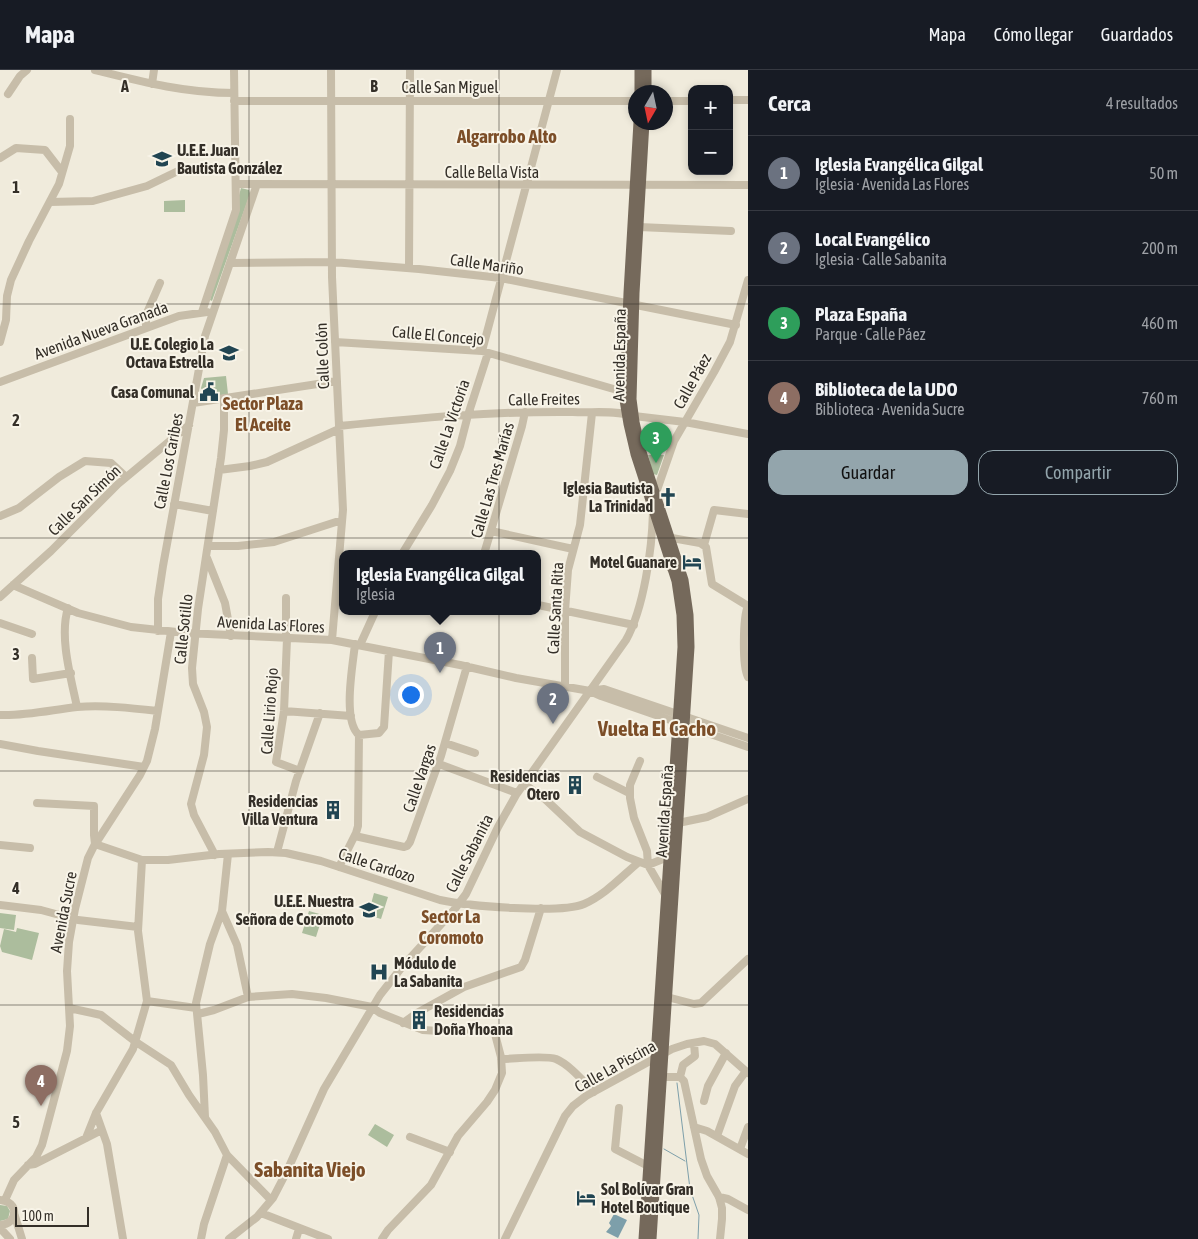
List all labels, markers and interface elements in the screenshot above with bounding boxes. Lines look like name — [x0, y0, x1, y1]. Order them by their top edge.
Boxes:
text: Mapa — [25, 21, 75, 48]
text: Mapa — [928, 24, 966, 45]
text: Cómo llegar — [994, 24, 1073, 45]
text: Guardados — [1101, 24, 1173, 45]
text: A — [120, 77, 129, 95]
text: B — [370, 77, 378, 95]
street label: Calle San Miguel — [401, 78, 499, 97]
north arrow — [628, 85, 673, 130]
map controls — [688, 85, 733, 175]
button: + — [688, 85, 733, 130]
text: Cerca — [768, 91, 811, 115]
text: 4 resultados — [1106, 94, 1178, 112]
district label: Algarrobo Alto — [456, 125, 557, 147]
button: − — [688, 130, 733, 175]
place label: U.E.E. Juan Bautista González — [177, 141, 282, 177]
school or university icon: U.E.E. Juan Bautista González — [151, 148, 173, 170]
text: Iglesia Evangélica Gilgal — [815, 153, 983, 175]
street label: Calle Bella Vista — [445, 163, 539, 181]
text: 1 — [780, 164, 788, 182]
text: 50 m — [1149, 164, 1178, 182]
text: Iglesia · Avenida Las Flores — [815, 175, 969, 193]
text: 1 — [12, 178, 20, 196]
text: Local Evangélico — [815, 228, 930, 250]
text: 2 — [780, 239, 788, 257]
text: 200 m — [1142, 239, 1178, 257]
street label: Calle Mariño — [449, 250, 525, 278]
text: Iglesia · Calle Sabanita — [815, 250, 947, 268]
street label: Avenida Nueva Granada — [32, 297, 170, 363]
text: Plaza España — [815, 303, 907, 325]
street label: Avenida España — [609, 308, 630, 402]
text: 3 — [780, 314, 788, 332]
text: 460 m — [1142, 314, 1178, 332]
street label: Calle Colón — [312, 322, 332, 390]
street label: Calle El Concejo — [391, 322, 485, 349]
text: Parque · Calle Páez — [815, 325, 925, 343]
place label: U.E. Colegio La Octava Estrella — [126, 335, 214, 371]
school or university icon: U.E. Colegio La Octava Estrella — [218, 342, 240, 364]
street label: Calle Páez — [669, 350, 715, 412]
street label: Calle La Victoria — [425, 377, 473, 471]
text: Biblioteca de la UDO — [815, 378, 958, 400]
public building icon: Casa Comunal — [198, 381, 220, 403]
place label: Casa Comunal — [111, 383, 195, 401]
street label: Calle Freites — [508, 389, 580, 409]
text: 4 — [780, 389, 788, 407]
text: 760 m — [1142, 389, 1178, 407]
district label: Sector Plaza El Aceite — [223, 393, 303, 435]
text: Biblioteca · Avenida Sucre — [815, 400, 965, 418]
text: 2 — [12, 411, 20, 429]
street label: Calle Los Caribes — [150, 411, 186, 511]
street label: Calle Las Tres Marías — [467, 420, 517, 540]
pin: 3 — [640, 422, 672, 463]
button: Guardar — [768, 450, 968, 495]
button: Compartir — [978, 450, 1178, 495]
street label: Calle San Simón — [44, 461, 124, 539]
place label: Iglesia Bautista La Trinidad — [563, 479, 653, 515]
church icon: Iglesia Bautista La Trinidad — [657, 486, 679, 508]
popup — [339, 550, 541, 615]
hotel icon: Motel Guanare — [681, 551, 703, 573]
place label: Motel Guanare — [590, 553, 677, 571]
street label: Calle Santa Rita — [544, 561, 566, 655]
text: Iglesia Evangélica Gilgal — [356, 563, 524, 585]
text: Iglesia — [356, 585, 395, 603]
street label: Calle Sotillo — [170, 593, 196, 665]
street label: Avenida Las Flores — [217, 612, 325, 636]
pin: 1 — [424, 632, 456, 673]
text: 3 — [12, 645, 20, 663]
street label: Calle Lirio Rojo — [257, 667, 282, 755]
your location — [398, 682, 424, 708]
pin: 2 — [537, 683, 569, 724]
district label: Vuelta El Cacho — [597, 716, 716, 740]
street label: Calle Vargas — [399, 741, 440, 815]
street label: Avenida España — [652, 764, 677, 858]
place label: Residencias Otero — [490, 767, 560, 803]
building icon: Residencias Otero — [564, 774, 586, 796]
place label: Residencias Villa Ventura — [241, 792, 318, 828]
building icon: Residencias Villa Ventura — [322, 799, 344, 821]
street label: Calle Sabanita — [442, 811, 496, 895]
street label: Calle Cardozo — [336, 844, 418, 886]
street label: Avenida Sucre — [46, 870, 80, 954]
text: 4 — [11, 879, 20, 897]
place label: U.E.E. Nuestra Señora de Coromoto — [236, 892, 354, 928]
school or university icon: U.E.E. Nuestra Señora de Coromoto — [358, 899, 380, 921]
district label: Sector La Coromoto — [418, 906, 484, 948]
place label: Módulo de La Sabanita — [394, 954, 463, 990]
hospital icon: Módulo de La Sabanita — [368, 961, 390, 983]
place label: Residencias Doña Yhoana — [434, 1002, 513, 1038]
building icon: Residencias Doña Yhoana — [408, 1009, 430, 1031]
street label: Calle La Piscina — [571, 1036, 659, 1096]
pin: 4 — [25, 1065, 57, 1106]
text: 5 — [12, 1113, 20, 1131]
district label: Sabanita Viejo — [254, 1157, 366, 1181]
place label: Sol Bolívar Gran Hotel Boutique — [601, 1180, 694, 1216]
hotel icon: Sol Bolívar Gran Hotel Boutique — [575, 1187, 597, 1209]
scale bar — [15, 1204, 89, 1227]
text: 100 m — [22, 1208, 54, 1224]

